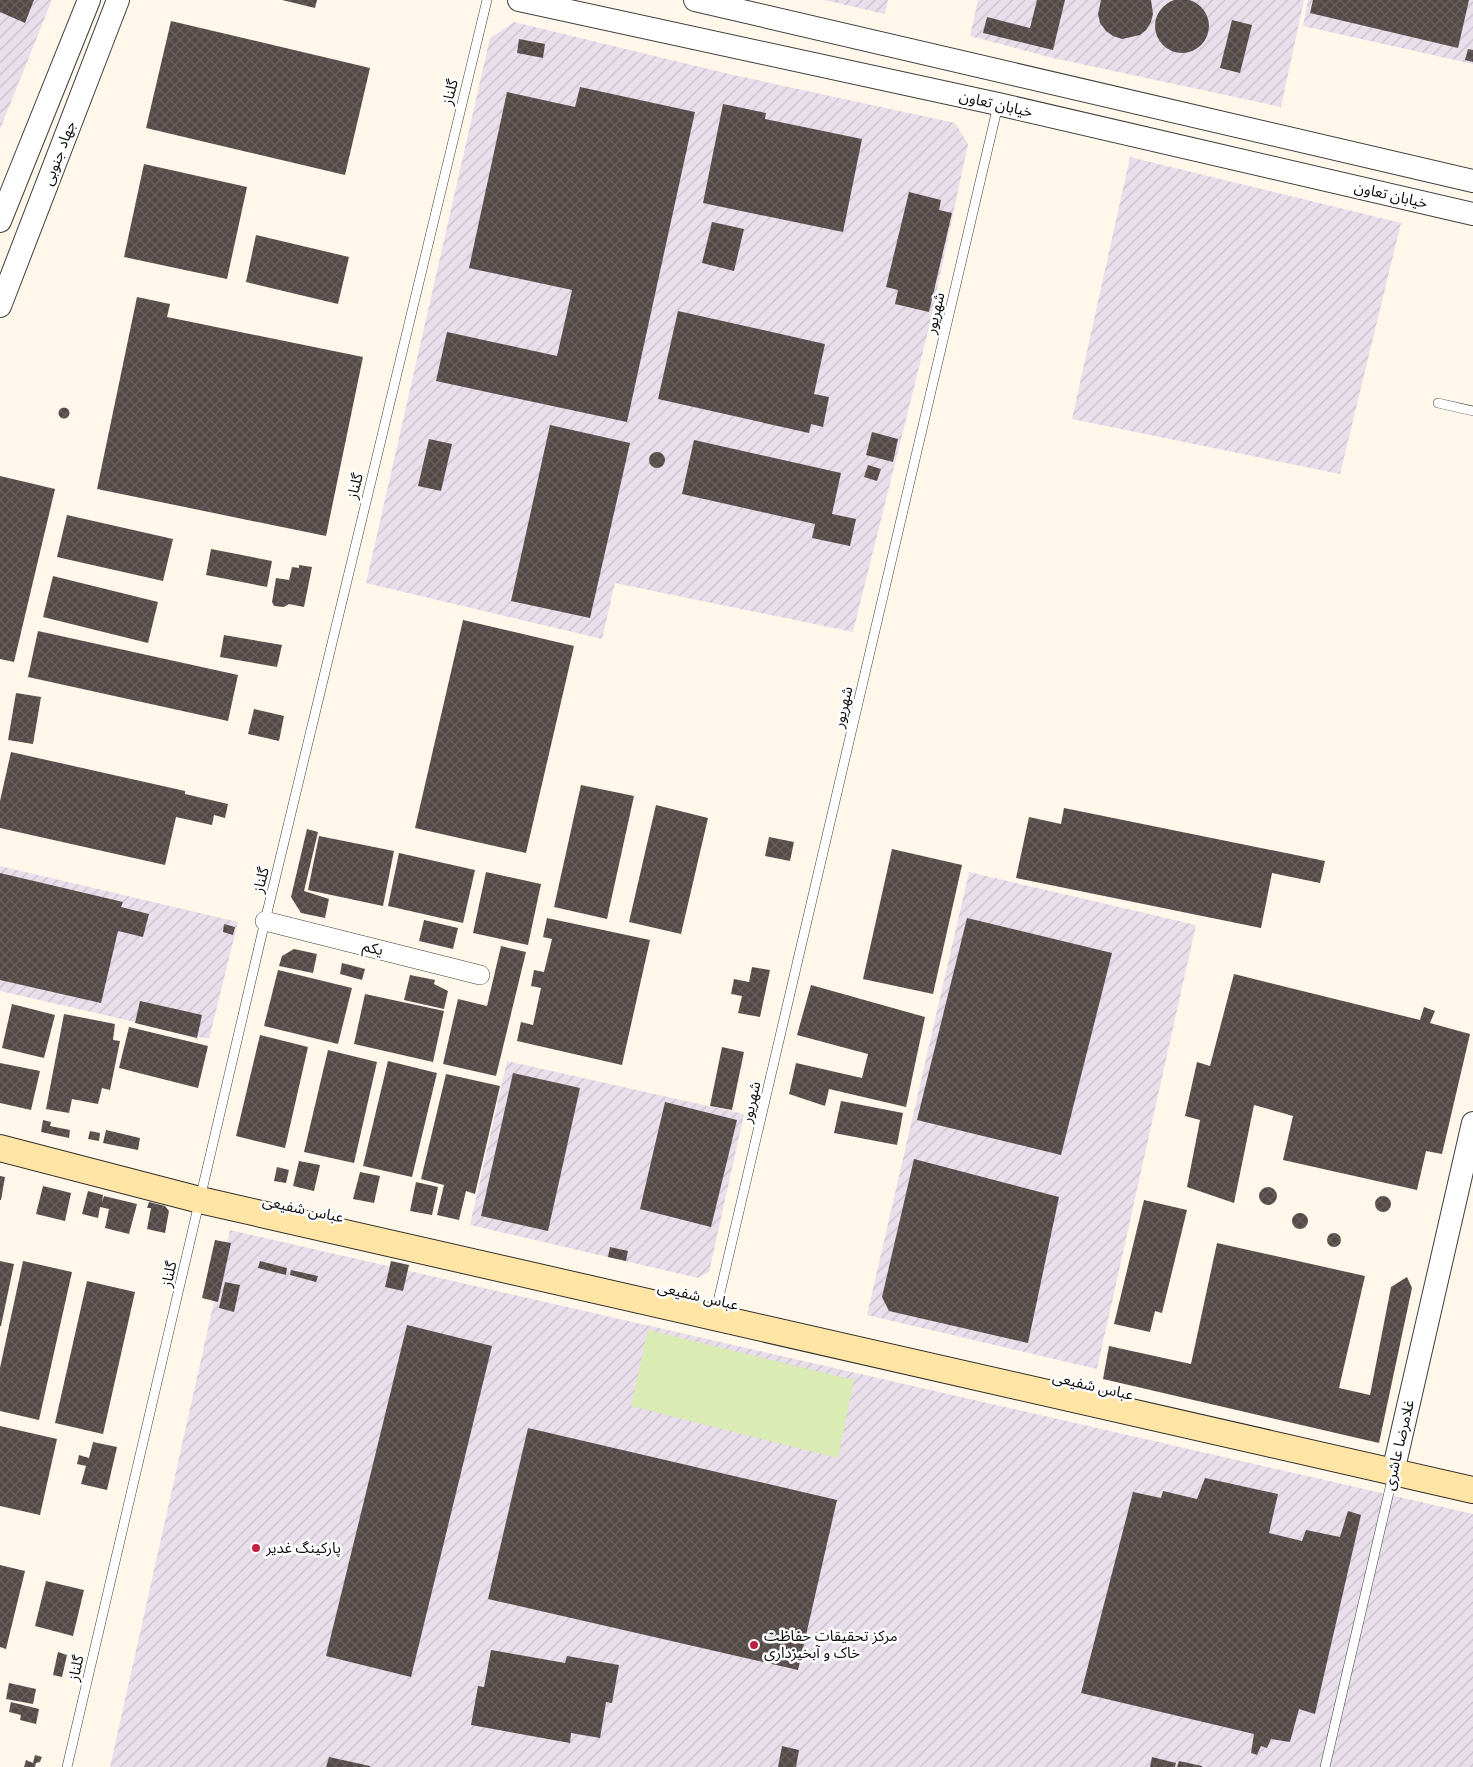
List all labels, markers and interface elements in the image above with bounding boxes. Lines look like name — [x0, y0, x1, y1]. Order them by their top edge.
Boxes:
street label: گلناز — [436, 76, 462, 108]
street label: خیابان تعاون — [958, 85, 1035, 121]
street label: جهاد جنوبی — [37, 117, 80, 188]
street label: خیابان تعاون — [1353, 176, 1430, 212]
street label: شهریور — [919, 290, 949, 336]
street label: گلناز — [341, 470, 367, 502]
street label: شهریور — [827, 684, 857, 730]
street label: گلناز — [247, 864, 273, 896]
street label: یکم — [360, 935, 386, 961]
street label: شهریور — [735, 1079, 765, 1125]
street label: عباس شفیعی — [261, 1190, 346, 1226]
street label: گلناز — [155, 1258, 181, 1290]
street label: عباس شفیعی — [656, 1276, 741, 1314]
street label: عباس شفیعی — [1051, 1366, 1136, 1404]
street label: غلامرضا عاشری — [1378, 1397, 1418, 1492]
place label: پارکینگ غدیر — [265, 1537, 341, 1558]
marker: پارکینگ غدیر — [250, 1542, 262, 1554]
place label: مرکز تحقیقات حفاظت خاک و آبخیزداری — [764, 1625, 898, 1662]
marker: مرکز تحقیقات حفاظت خاک و آبخیزداری — [748, 1639, 760, 1651]
street label: گلناز — [62, 1652, 88, 1684]

